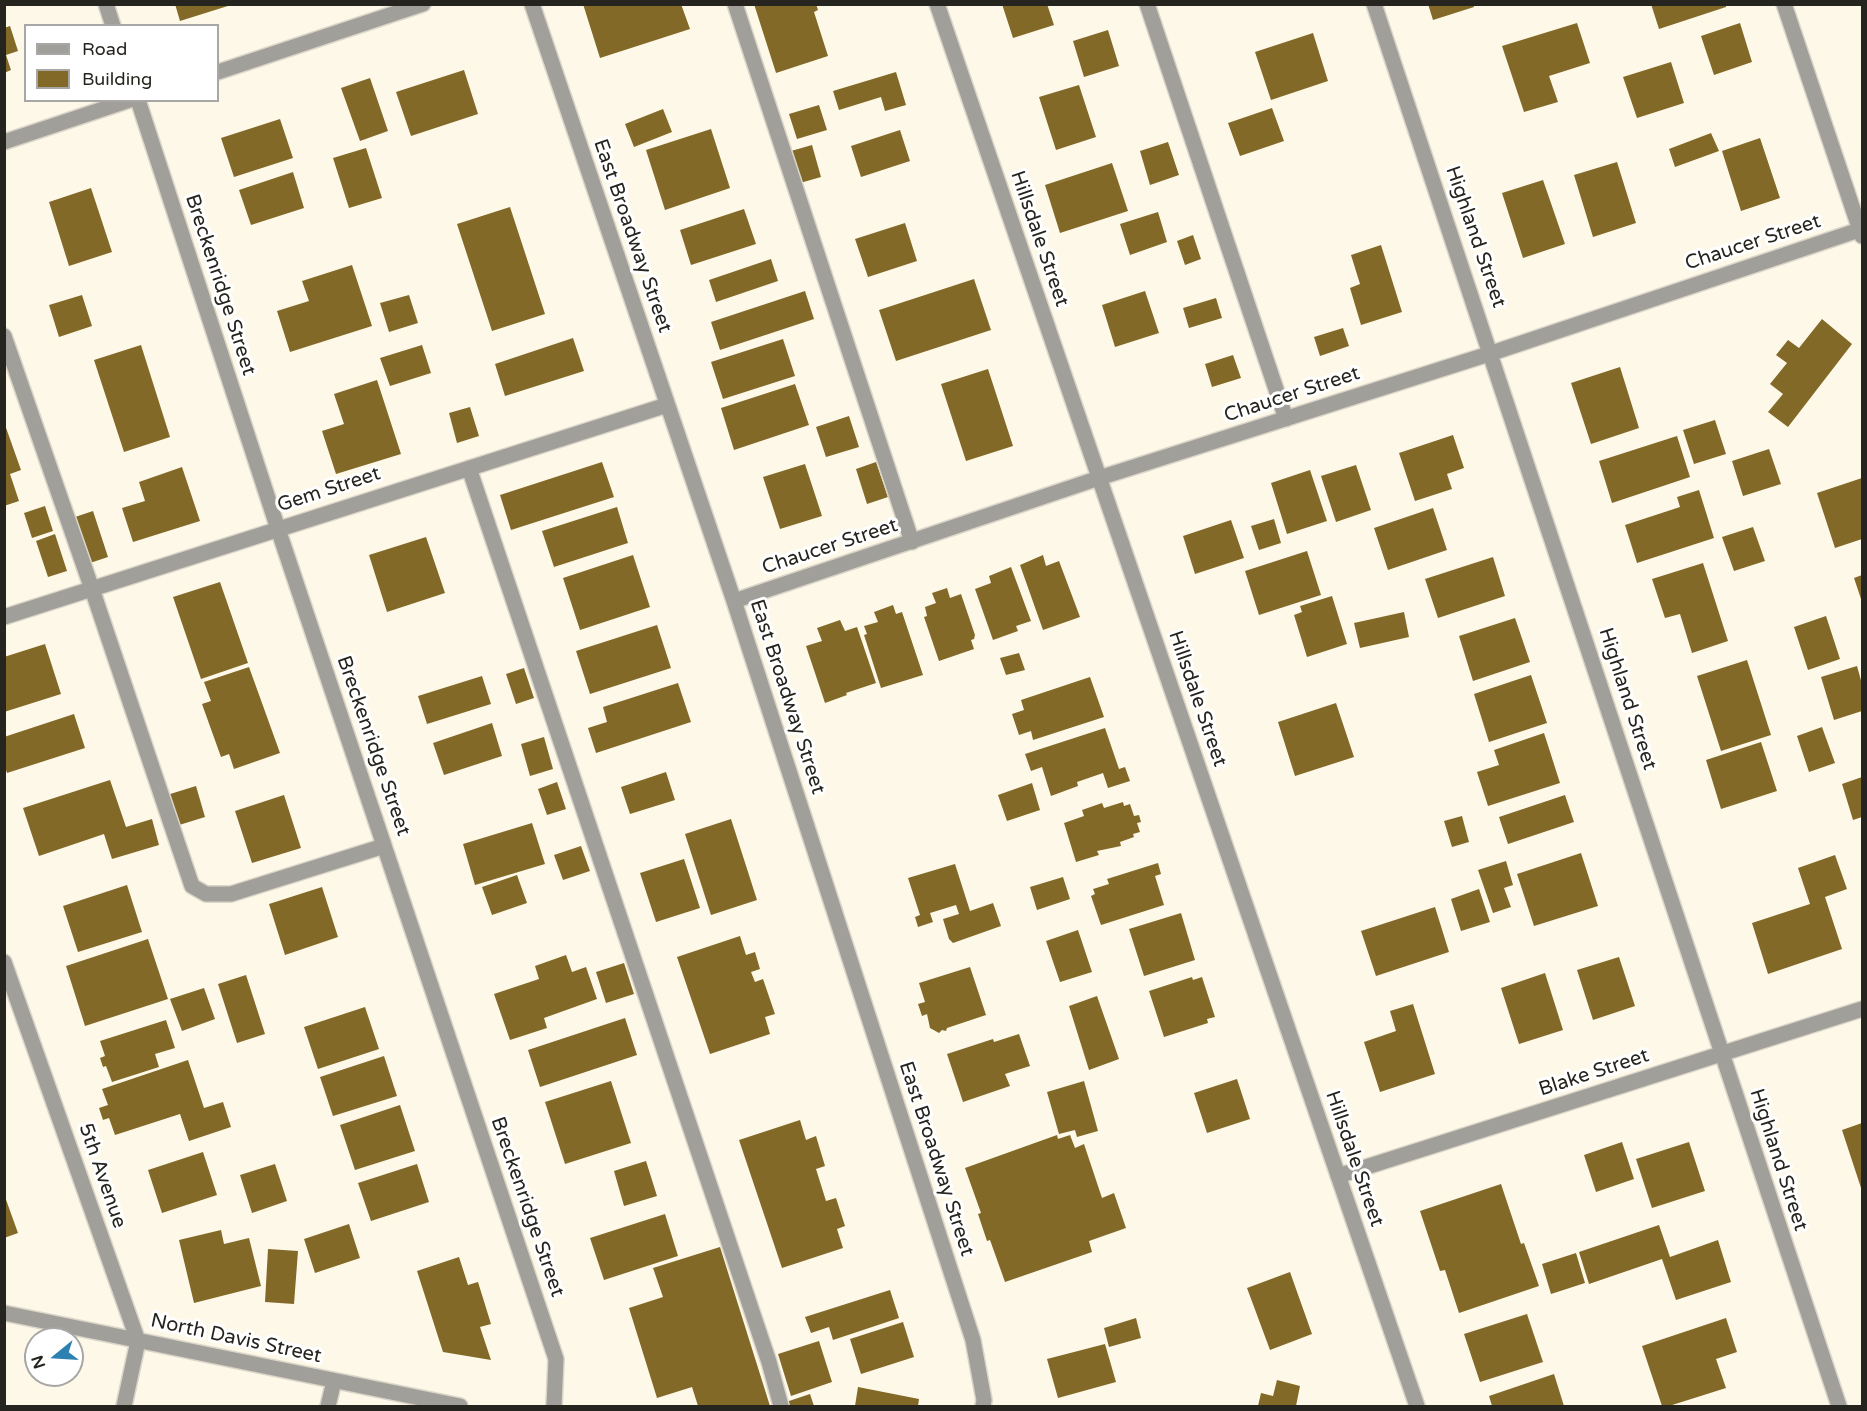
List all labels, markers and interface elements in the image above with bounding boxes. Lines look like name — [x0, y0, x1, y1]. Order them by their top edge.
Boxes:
legend — [24, 24, 219, 102]
text: Road — [82, 38, 127, 60]
text: Building — [82, 68, 152, 90]
street label: East Broadway Street — [588, 136, 676, 336]
street label: Highland Street — [1440, 163, 1510, 311]
street label: Hillsdale Street — [1005, 168, 1073, 310]
street label: Breckenridge Street — [179, 191, 261, 379]
street label: Chaucer Street — [1682, 210, 1824, 276]
street label: Chaucer Street — [1221, 362, 1363, 428]
street label: Gem Street — [274, 462, 384, 518]
street label: Chaucer Street — [759, 514, 901, 580]
street label: East Broadway Street — [744, 597, 830, 797]
street label: Highland Street — [1593, 625, 1661, 773]
street label: Hillsdale Street — [1163, 628, 1231, 770]
street label: Breckenridge Street — [331, 653, 415, 839]
street label: Blake Street — [1536, 1044, 1652, 1102]
street label: East Broadway Street — [893, 1059, 979, 1259]
street label: Highland Street — [1744, 1086, 1812, 1234]
street label: Hillsdale Street — [1320, 1088, 1388, 1230]
street label: Breckenridge Street — [485, 1114, 569, 1300]
street label: 5th Avenue — [73, 1120, 131, 1232]
street label: North Davis Street — [148, 1309, 324, 1369]
north arrow — [24, 1327, 84, 1387]
text: N — [27, 1353, 50, 1371]

